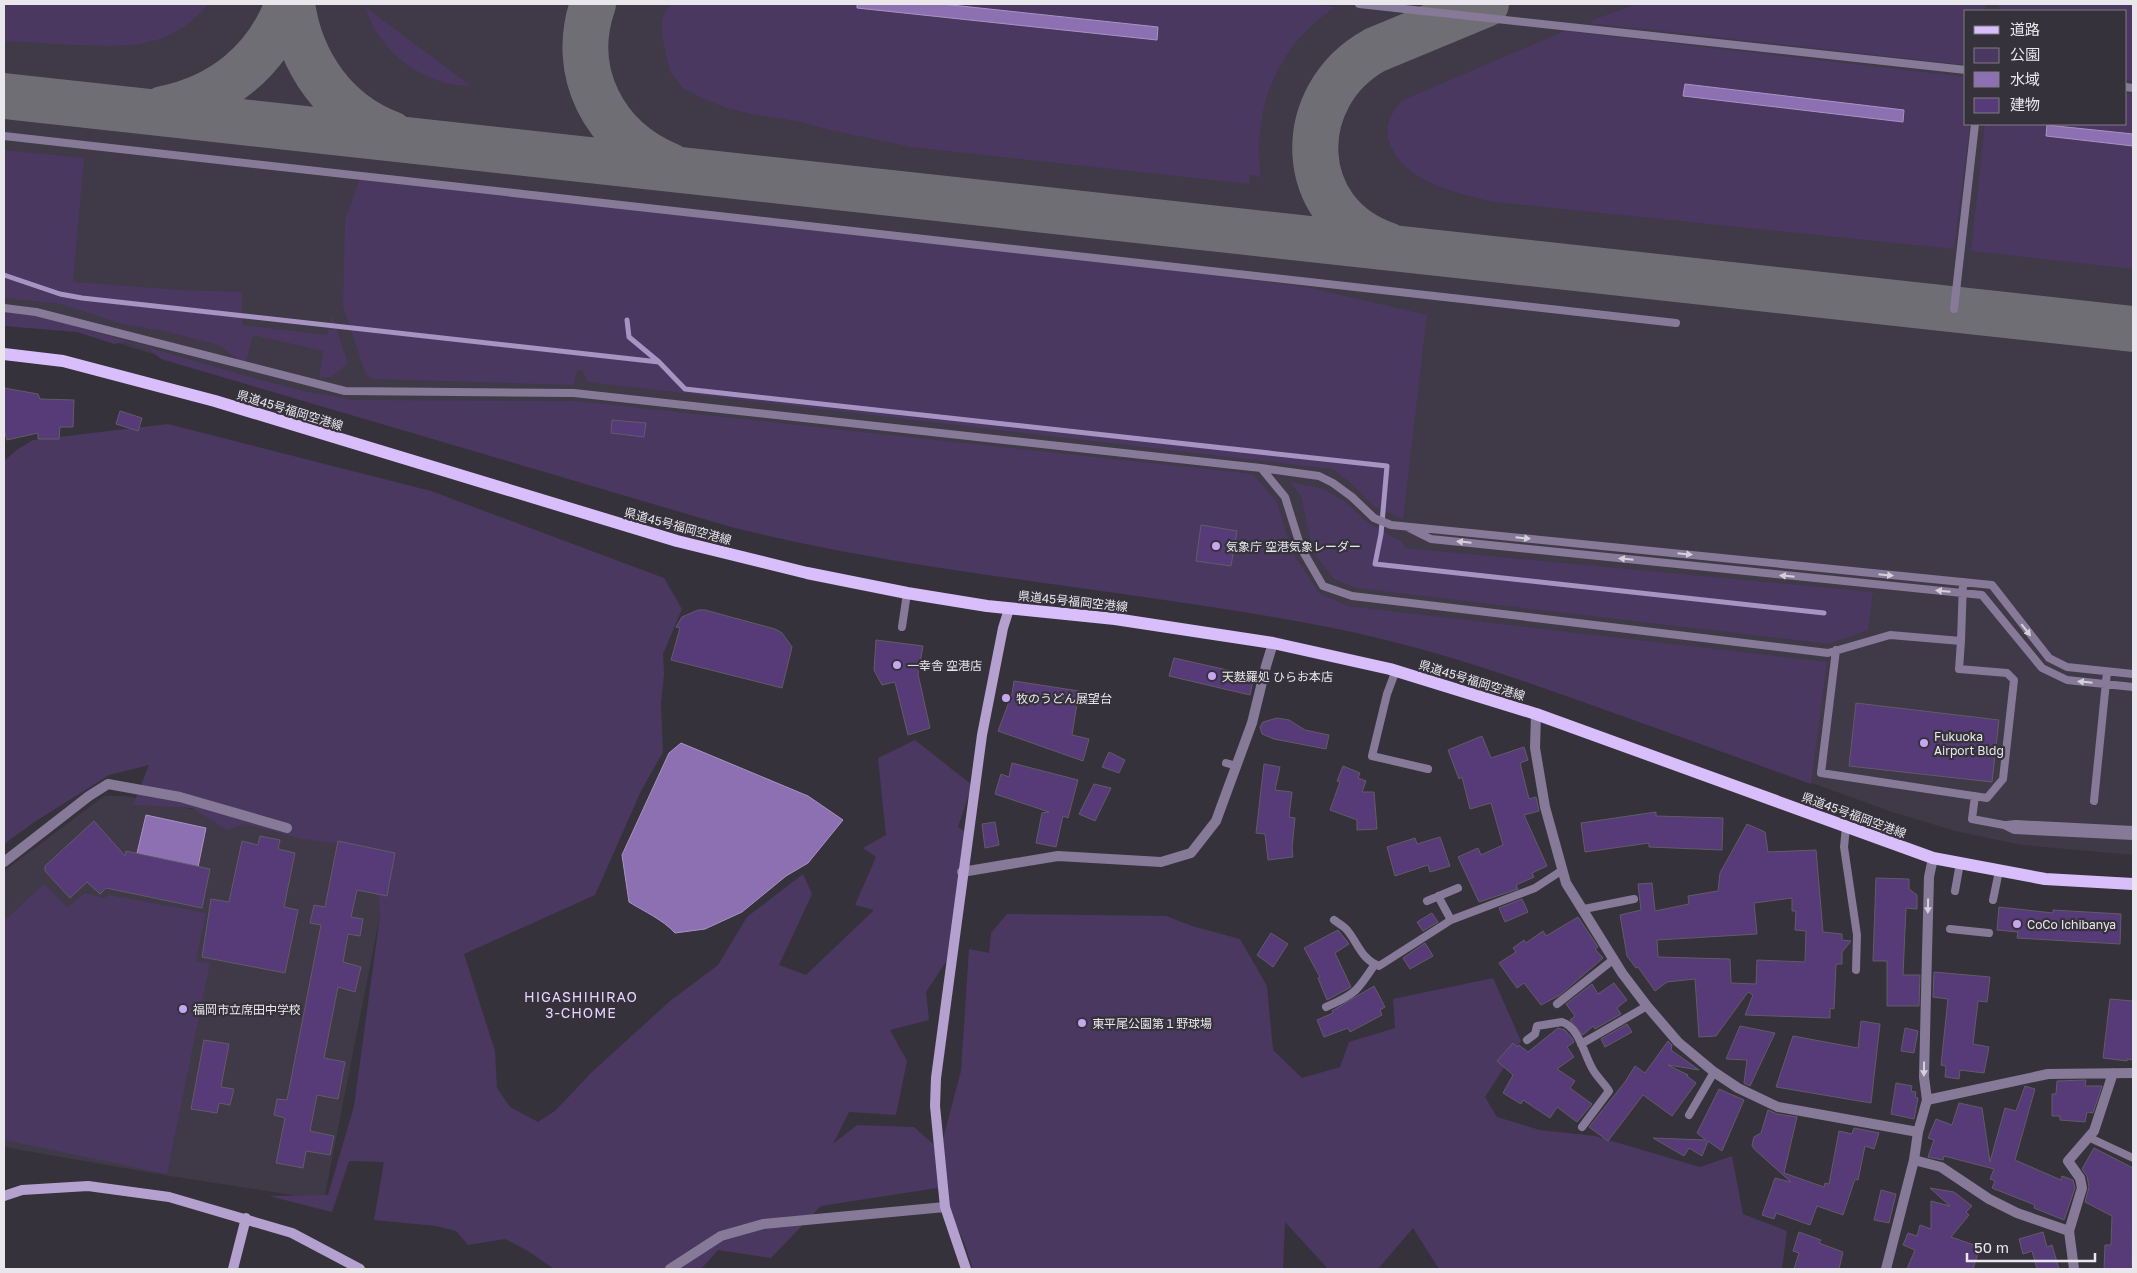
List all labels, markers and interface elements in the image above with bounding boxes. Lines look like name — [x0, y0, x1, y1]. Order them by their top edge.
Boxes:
legend — [1964, 10, 2127, 125]
text: 道路 — [2010, 20, 2040, 38]
text: 公園 — [2010, 45, 2040, 63]
text: 水域 — [2010, 70, 2040, 88]
text: 建物 — [2010, 95, 2040, 113]
street label: 県道45号福岡空港線 — [235, 387, 345, 433]
street label: 県道45号福岡空港線 — [623, 504, 733, 548]
one-way arrow — [1515, 534, 1531, 542]
one-way arrow — [1456, 538, 1472, 546]
place label: 気象庁 空港気象レーダー — [1226, 539, 1361, 554]
marker: 気象庁 空港気象レーダー — [1210, 540, 1222, 552]
one-way arrow — [1677, 551, 1693, 559]
one-way arrow — [1617, 555, 1633, 563]
one-way arrow — [1878, 571, 1894, 579]
one-way arrow — [1779, 572, 1795, 580]
one-way arrow — [1935, 587, 1951, 595]
street label: 県道45号福岡空港線 — [1017, 588, 1129, 614]
one-way arrow — [2021, 623, 2032, 636]
street label: 県道45号福岡空港線 — [1417, 657, 1527, 703]
place label: 一幸舎 空港店 — [907, 658, 982, 673]
marker: 一幸舎 空港店 — [891, 659, 903, 671]
place label: 天麩羅処 ひらお本店 — [1222, 669, 1333, 684]
marker: 天麩羅処 ひらお本店 — [1206, 670, 1218, 682]
one-way arrow — [2076, 678, 2092, 686]
place label: 牧のうどん展望台 — [1016, 691, 1112, 706]
marker: 牧のうどん展望台 — [1000, 692, 1012, 704]
place label: Fukuoka Airport Bldg — [1934, 729, 2004, 758]
marker: Fukuoka Airport Bldg — [1918, 737, 1930, 749]
street label: 県道45号福岡空港線 — [1800, 789, 1908, 841]
one-way arrow — [1924, 899, 1932, 915]
place label: CoCo Ichibanya — [2027, 917, 2116, 932]
marker: CoCo Ichibanya — [2011, 918, 2023, 930]
district label: HIGASHIHIRAO 3-CHOME — [524, 988, 638, 1021]
place label: 福岡市立席田中学校 — [193, 1002, 301, 1017]
marker: 福岡市立席田中学校 — [177, 1003, 189, 1015]
place label: 東平尾公園第１野球場 — [1092, 1016, 1212, 1031]
marker: 東平尾公園第１野球場 — [1076, 1017, 1088, 1029]
one-way arrow — [1920, 1061, 1928, 1077]
scale bar — [1967, 1230, 2094, 1262]
text: 50 m — [1974, 1238, 2009, 1256]

